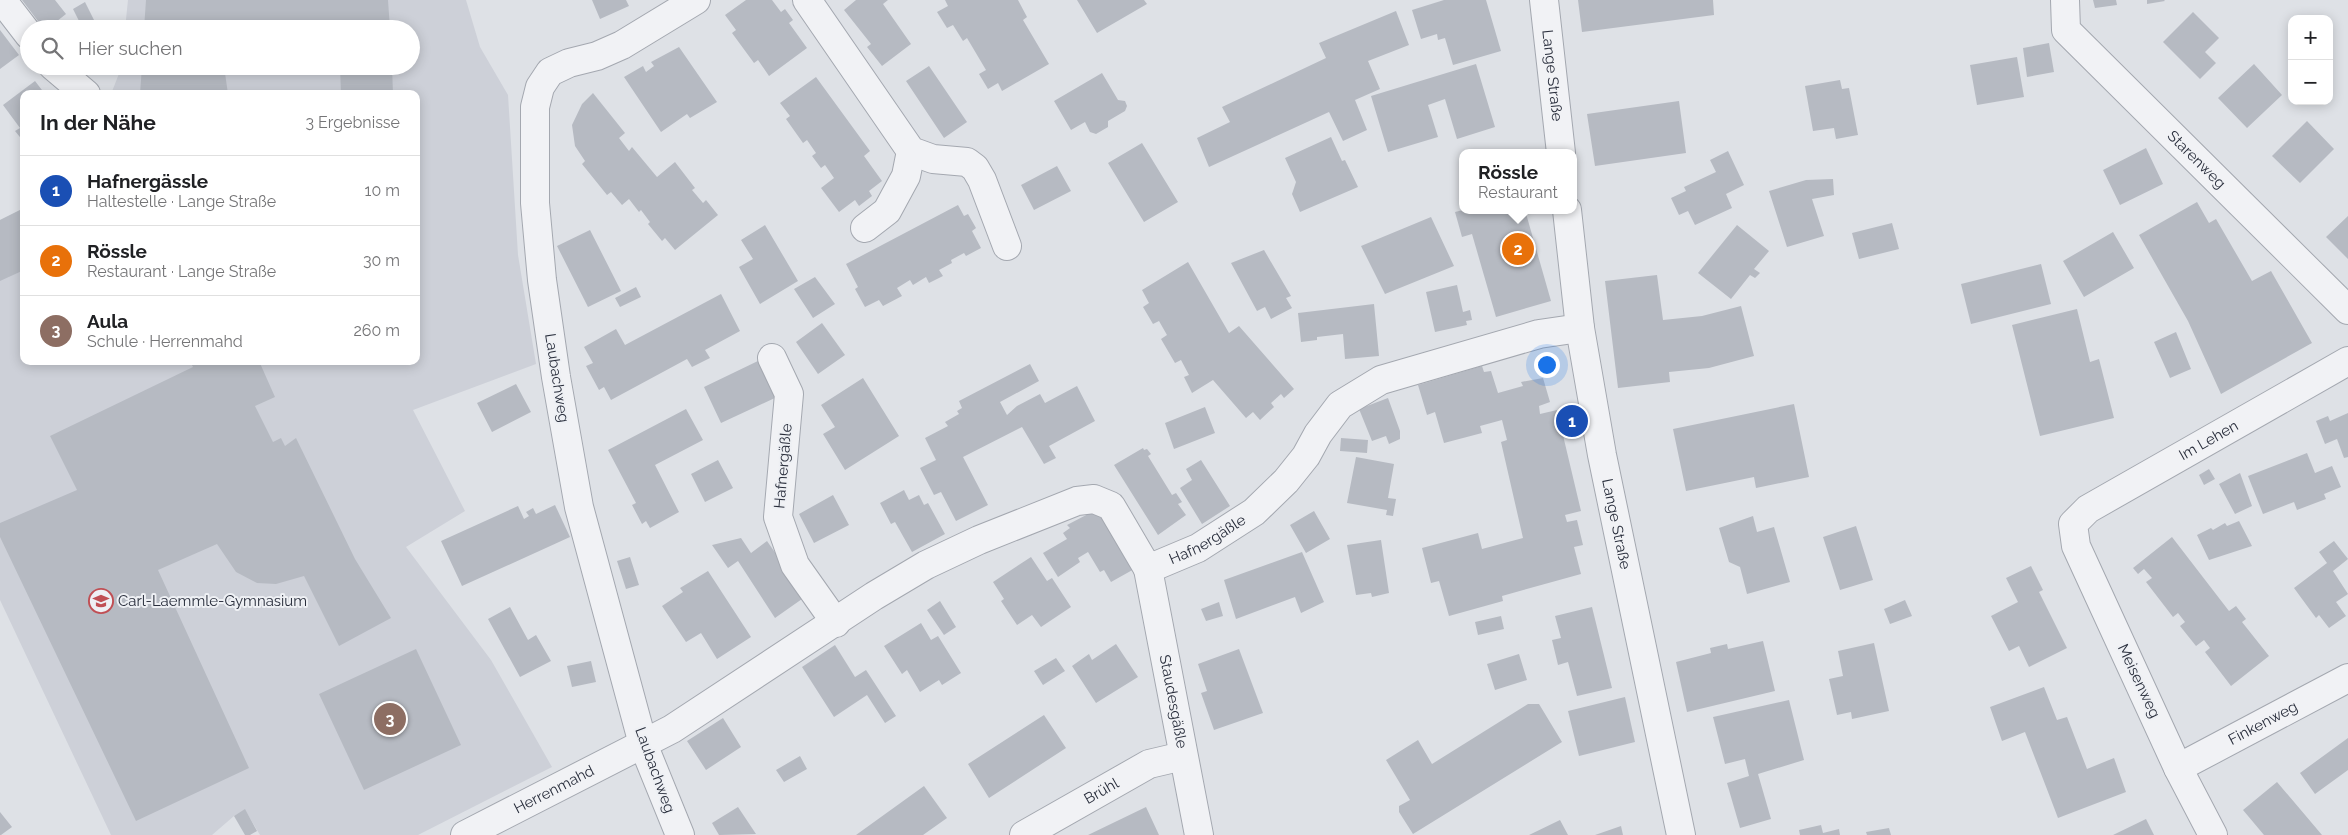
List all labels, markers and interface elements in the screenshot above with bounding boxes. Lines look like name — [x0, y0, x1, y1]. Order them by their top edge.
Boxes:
map controls — [2288, 15, 2333, 105]
button: + — [2288, 15, 2333, 60]
search box — [20, 20, 420, 75]
street label: Lange Straße — [1538, 29, 1566, 122]
icon: search — [38, 34, 66, 62]
text: Hier suchen — [78, 37, 183, 59]
button: − — [2288, 60, 2333, 105]
text: In der Nähe — [40, 110, 156, 135]
text: 3 Ergebnisse — [306, 113, 400, 132]
street label: Starenweg — [2164, 127, 2229, 192]
popup — [1459, 149, 1577, 214]
text: Rössle — [1478, 161, 1538, 183]
text: Hafnergässle — [87, 170, 208, 192]
text: 1 — [52, 181, 60, 200]
text: 10 m — [365, 181, 400, 200]
text: Restaurant — [1478, 183, 1558, 202]
text: Haltestelle · Lange Straße — [87, 192, 276, 211]
pin: 2 — [1502, 230, 1534, 268]
text: Rössle — [87, 240, 147, 262]
text: 2 — [51, 251, 61, 270]
text: 30 m — [363, 251, 400, 270]
text: Restaurant · Lange Straße — [87, 262, 276, 281]
text: Aula — [87, 310, 128, 332]
text: 3 — [52, 321, 60, 340]
text: 260 m — [353, 321, 400, 340]
text: Schule · Herrenmahd — [87, 332, 243, 351]
street label: Laubachweg — [541, 332, 573, 424]
your location — [1534, 352, 1560, 378]
pin: 1 — [1556, 402, 1588, 440]
street label: Im Lehen — [2176, 416, 2241, 464]
street label: Hafnergäßle — [770, 423, 796, 509]
street label: Lange Straße — [1598, 477, 1635, 571]
street label: Hafnergäßle — [1166, 511, 1249, 568]
school or university icon: Carl-Laemmle-Gymnasium — [88, 588, 114, 614]
place label: Carl-Laemmle-Gymnasium — [118, 592, 307, 610]
street label: Meisenweg — [2114, 641, 2164, 721]
street label: Staudesgäßle — [1156, 653, 1191, 750]
street label: Finkenweg — [2225, 697, 2301, 749]
pin: 3 — [374, 700, 406, 738]
street label: Laubachweg — [631, 725, 679, 815]
street label: Herrenmahd — [511, 761, 597, 817]
street label: Brühl — [1081, 774, 1123, 808]

